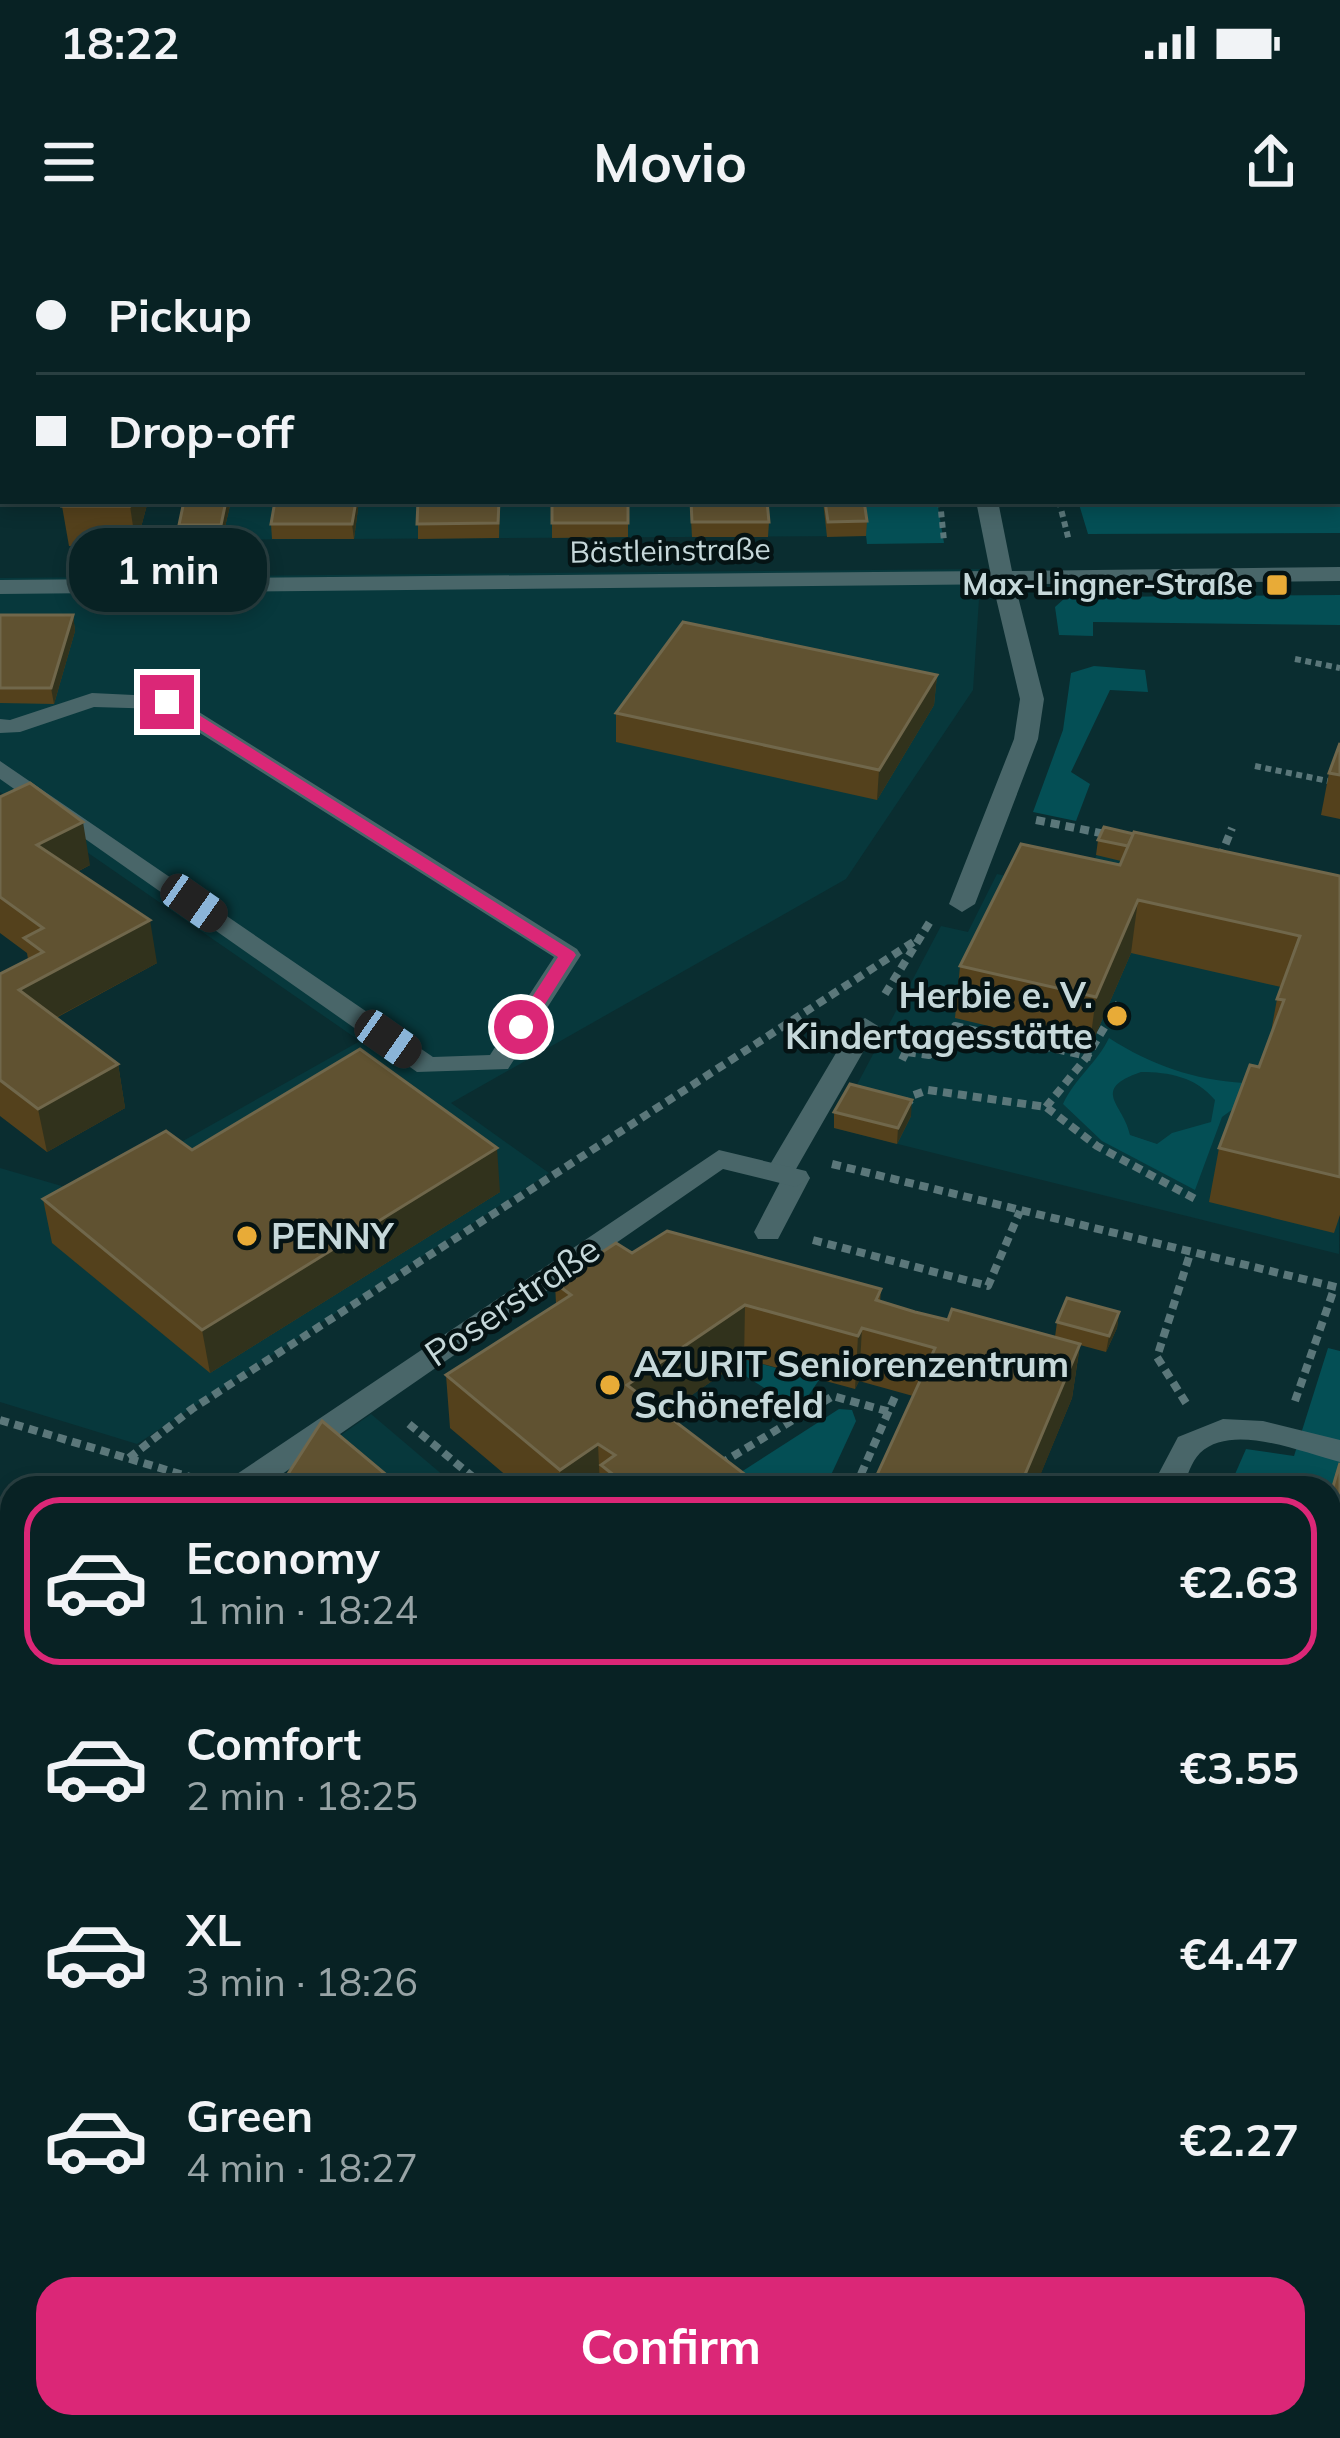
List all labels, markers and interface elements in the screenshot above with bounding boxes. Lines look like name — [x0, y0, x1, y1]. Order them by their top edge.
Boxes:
text: 18:22 — [60, 14, 179, 70]
text: Movio — [593, 128, 747, 196]
icon: menu — [36, 129, 102, 195]
icon: share — [1238, 129, 1304, 195]
text: Pickup — [108, 287, 252, 343]
text: Drop-off — [108, 403, 294, 459]
callout: 1 min — [68, 528, 266, 612]
street label: Bästleinstraße — [569, 529, 771, 571]
text: 1 min — [117, 545, 219, 594]
place label: Max-Lingner-Straße — [962, 565, 1253, 603]
marker: Max-Lingner-Straße — [1264, 572, 1290, 598]
route end — [140, 675, 194, 729]
car — [154, 868, 234, 938]
place label: Herbie e. V. Kindertagesstätte — [785, 972, 1093, 1058]
route start — [494, 1000, 548, 1054]
marker: Herbie e. V. Kindertagesstätte — [1104, 1003, 1130, 1029]
car — [348, 1004, 428, 1074]
place label: PENNY — [271, 1213, 395, 1258]
marker: PENNY — [234, 1223, 260, 1249]
street label: Poserstraße — [416, 1226, 607, 1375]
place label: AZURIT Seniorenzentrum Schönefeld — [634, 1341, 1069, 1427]
marker: AZURIT Seniorenzentrum Schönefeld — [597, 1372, 623, 1398]
icon: car — [42, 1527, 150, 1635]
text: Economy — [186, 1529, 380, 1585]
text: €2.63 — [1180, 1553, 1299, 1609]
text: 1 min · 18:24 — [186, 1585, 418, 1634]
icon: car — [42, 1713, 150, 1821]
text: Comfort — [186, 1715, 361, 1771]
text: €3.55 — [1180, 1739, 1299, 1795]
text: 2 min · 18:25 — [186, 1771, 418, 1820]
icon: car — [42, 1899, 150, 2007]
text: XL — [186, 1901, 241, 1957]
text: €4.47 — [1180, 1925, 1299, 1981]
text: 3 min · 18:26 — [186, 1957, 418, 2006]
icon: car — [42, 2085, 150, 2193]
text: Green — [186, 2087, 313, 2143]
text: €2.27 — [1180, 2111, 1299, 2167]
text: 4 min · 18:27 — [186, 2143, 418, 2192]
button: Confirm — [36, 2277, 1305, 2415]

